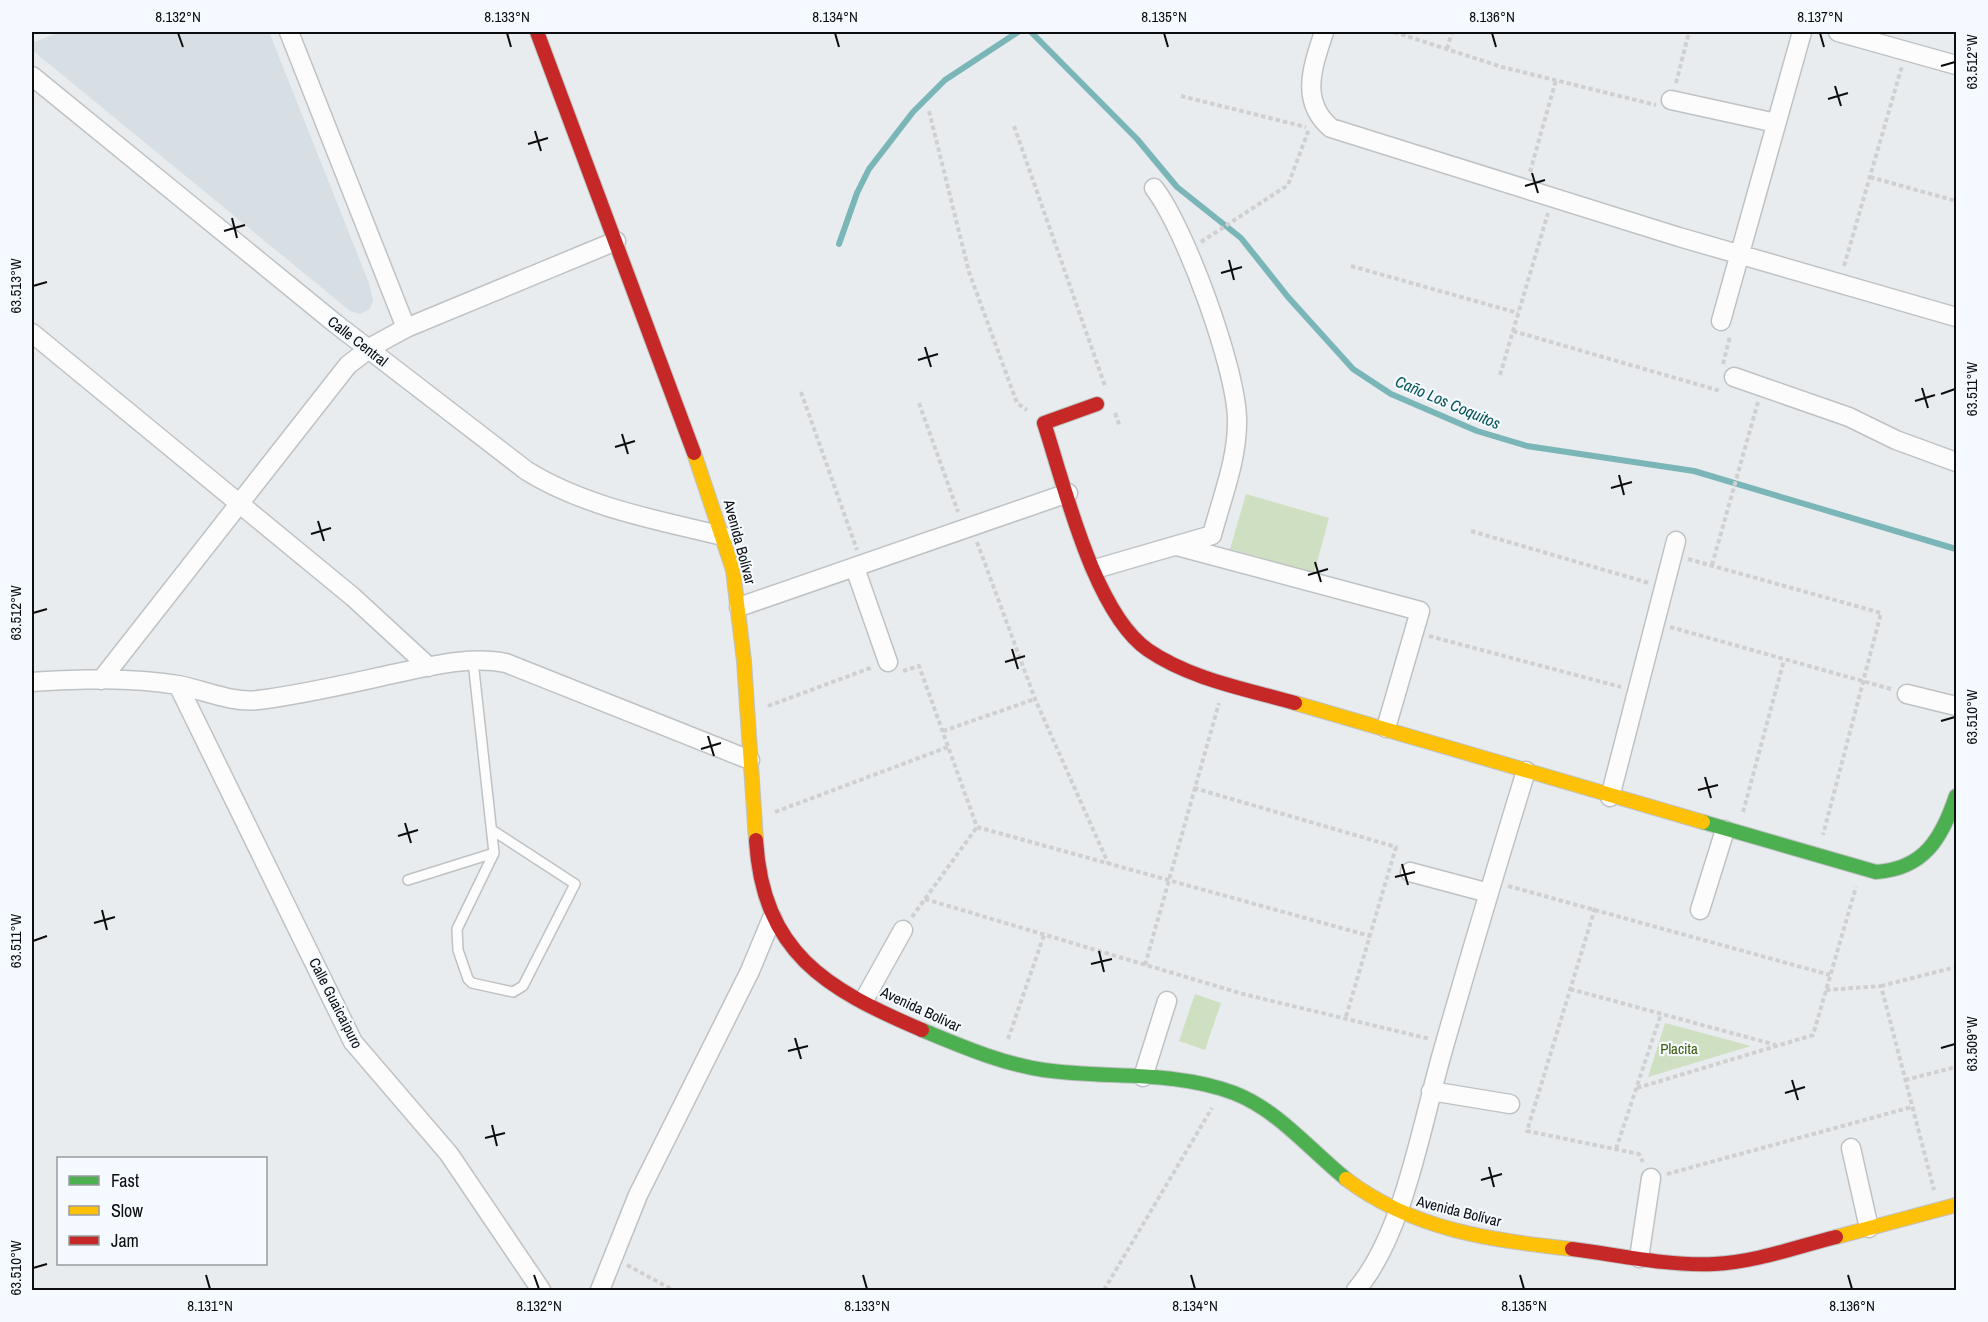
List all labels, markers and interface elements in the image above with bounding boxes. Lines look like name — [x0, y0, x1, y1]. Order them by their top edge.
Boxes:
text: 8.132°N — [155, 6, 201, 27]
text: 8.133°N — [484, 6, 530, 27]
text: 8.134°N — [812, 6, 858, 27]
text: 8.135°N — [1141, 6, 1187, 27]
text: 8.136°N — [1469, 6, 1515, 27]
text: 8.137°N — [1797, 6, 1843, 27]
text: 63.512°W — [1961, 34, 1982, 90]
text: 63.513°W — [5, 258, 26, 314]
street label: Calle Central — [324, 311, 392, 371]
text: 63.511°W — [1961, 361, 1982, 416]
water label: Caño Los Coquitos — [1392, 370, 1504, 434]
street label: Avenida Bolívar — [718, 496, 761, 587]
text: 63.512°W — [5, 585, 26, 641]
text: 63.510°W — [1961, 689, 1982, 745]
text: 63.511°W — [5, 913, 26, 968]
street label: Calle Guaicaipuro — [304, 954, 368, 1052]
street label: Avenida Bolívar — [876, 981, 965, 1037]
text: 63.509°W — [1961, 1016, 1982, 1072]
park label: Placita — [1660, 1038, 1698, 1059]
legend — [57, 1157, 267, 1265]
text: Fast — [111, 1168, 139, 1193]
street label: Avenida Bolívar — [1413, 1190, 1504, 1232]
text: Slow — [111, 1198, 143, 1223]
text: Jam — [111, 1228, 139, 1253]
text: 63.510°W — [5, 1240, 26, 1296]
text: 8.131°N — [187, 1295, 233, 1316]
text: 8.132°N — [516, 1295, 562, 1316]
text: 8.133°N — [844, 1295, 890, 1316]
text: 8.134°N — [1172, 1295, 1218, 1316]
text: 8.135°N — [1501, 1295, 1547, 1316]
text: 8.136°N — [1829, 1295, 1875, 1316]

